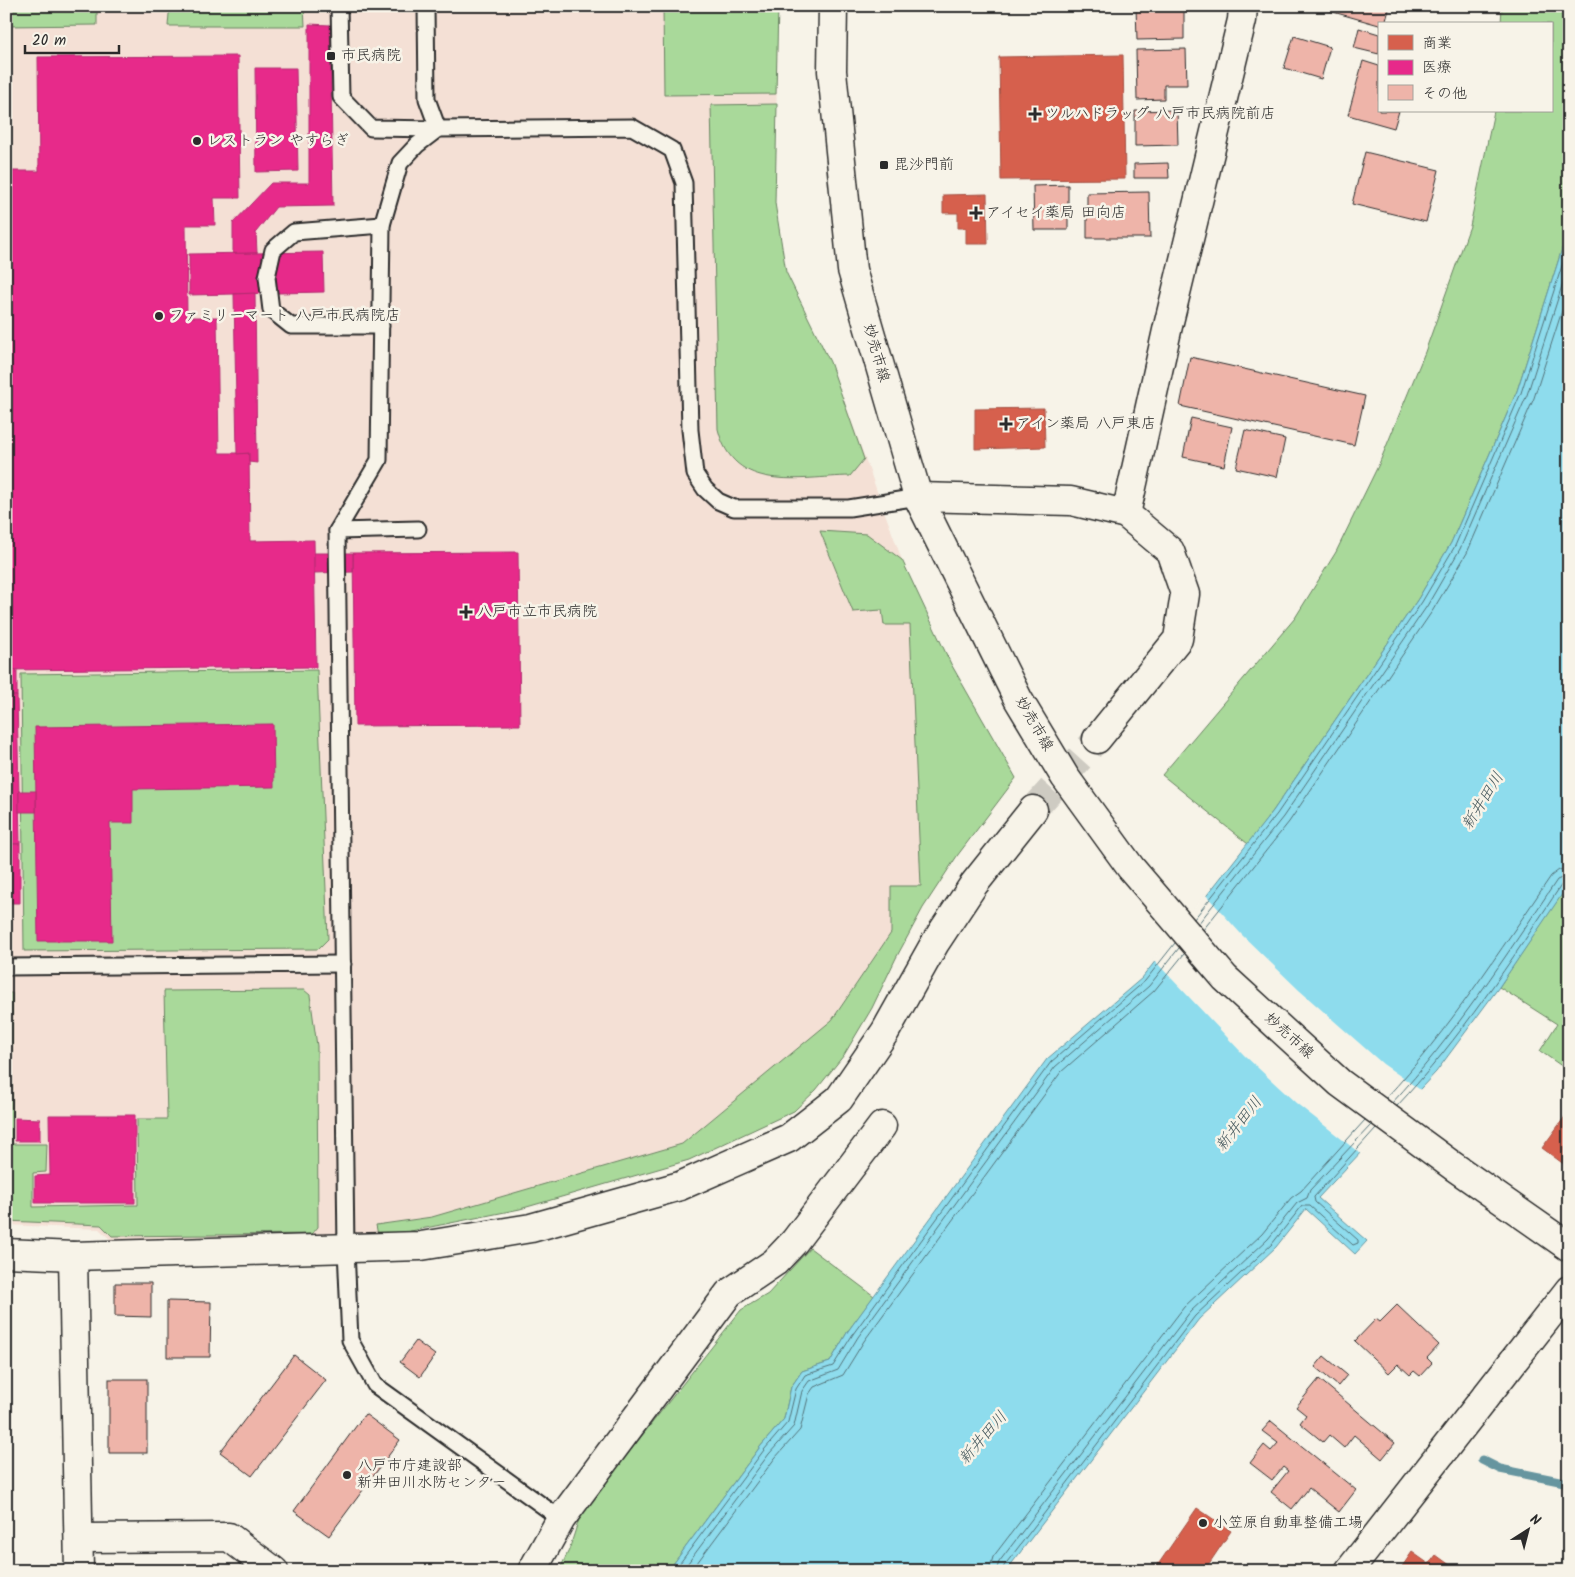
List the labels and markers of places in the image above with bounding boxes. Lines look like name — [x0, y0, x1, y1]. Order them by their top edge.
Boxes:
place label: 市民病院 — [341, 44, 401, 68]
marker: 市民病院 — [325, 50, 337, 62]
place label: ツルハドラッグ 八戸市民病院前店 — [1045, 102, 1275, 126]
marker: ツルハドラッグ 八戸市民病院前店 — [1029, 108, 1041, 120]
place label: レストラン やすらぎ — [207, 129, 349, 153]
marker: レストラン やすらぎ — [191, 135, 203, 147]
place label: 毘沙門前 — [894, 153, 954, 177]
marker: 毘沙門前 — [878, 159, 890, 171]
place label: アイセイ薬局 田向店 — [986, 201, 1126, 225]
marker: アイセイ薬局 田向店 — [970, 207, 982, 219]
place label: ファミリーマート 八戸市民病院店 — [169, 304, 400, 328]
marker: ファミリーマート 八戸市民病院店 — [153, 310, 165, 322]
place label: アイン薬局 八戸東店 — [1016, 412, 1156, 436]
marker: アイン薬局 八戸東店 — [1000, 418, 1012, 430]
place label: 八戸市立市民病院 — [477, 600, 597, 624]
marker: 八戸市立市民病院 — [459, 605, 473, 619]
place label: 八戸市庁建設部 新井田川水防センター — [357, 1454, 506, 1495]
marker: 八戸市庁建設部 新井田川水防センター — [341, 1469, 353, 1481]
place label: 小笠原自動車整備工場 — [1213, 1511, 1363, 1535]
marker: 小笠原自動車整備工場 — [1197, 1517, 1209, 1529]

